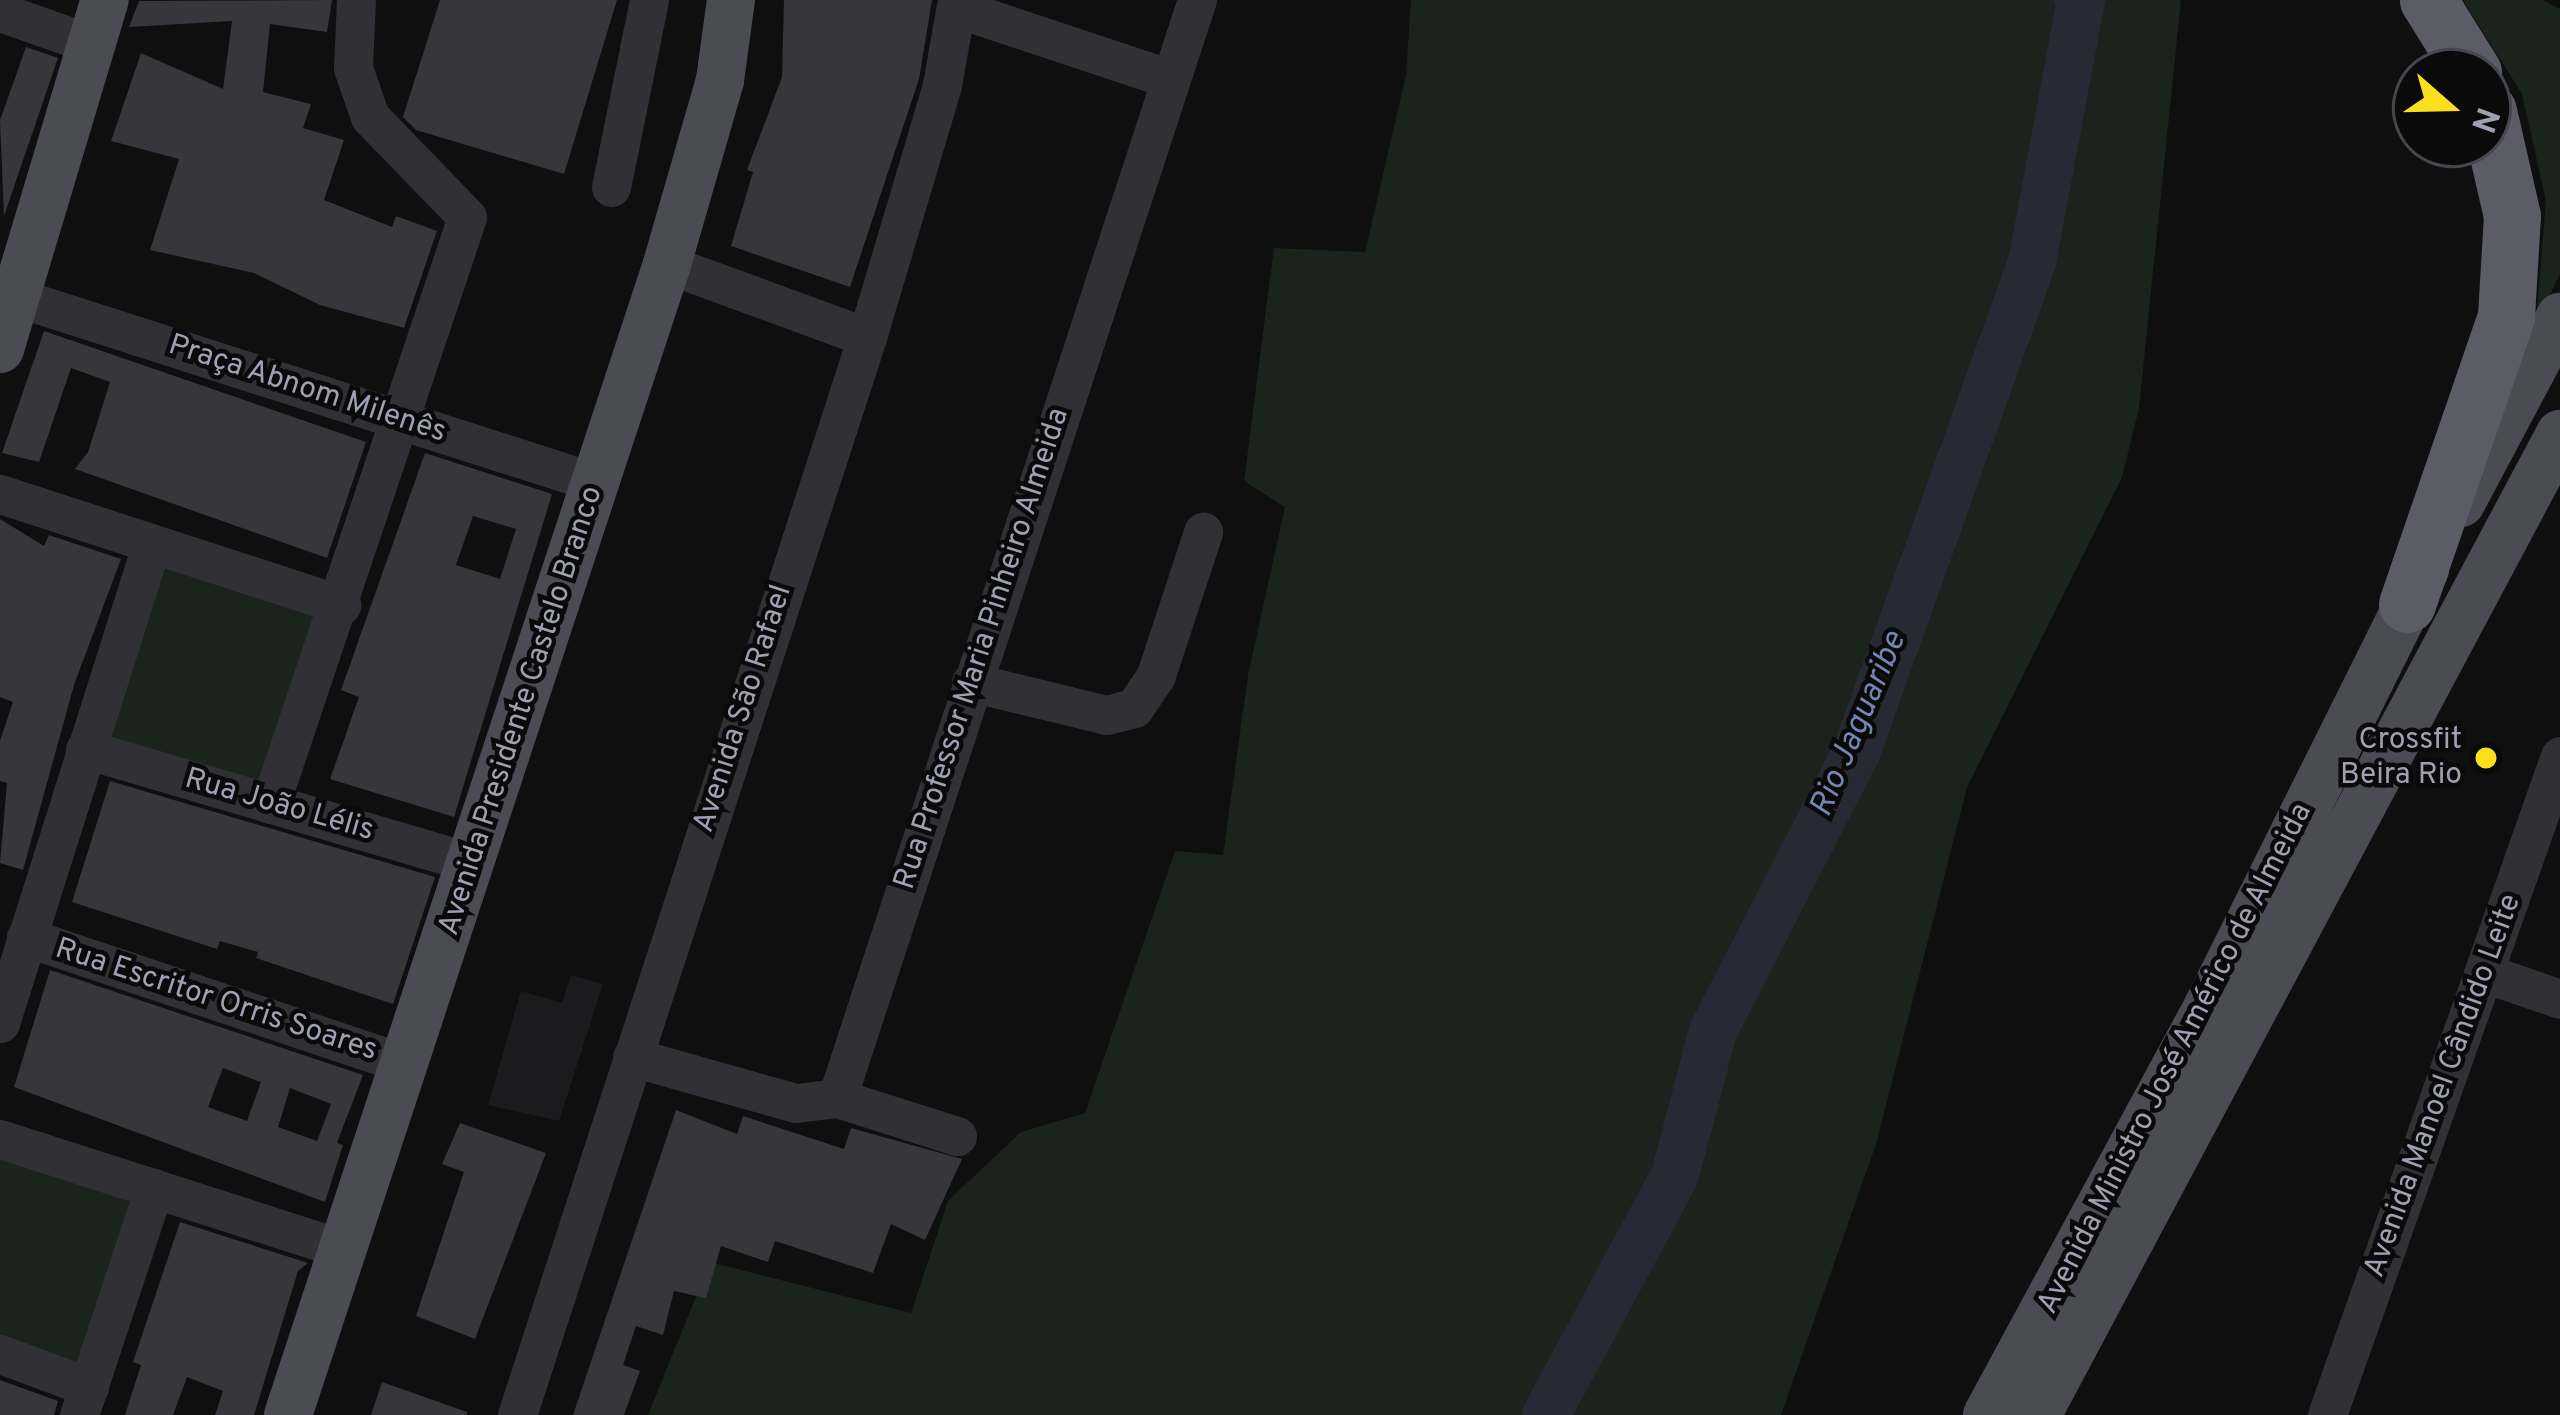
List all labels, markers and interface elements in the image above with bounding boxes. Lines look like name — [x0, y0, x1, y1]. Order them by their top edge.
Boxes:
north arrow — [2392, 48, 2512, 168]
text: N — [2459, 101, 2507, 138]
street label: Praça Abnom Milenês — [163, 328, 451, 452]
street label: Rua Professor Maria Pinheiro Almeida — [888, 403, 1078, 895]
street label: Avenida Presidente Castelo Branco — [432, 482, 612, 940]
street label: Avenida São Rafael — [687, 581, 801, 837]
water label: Rio Jaguaribe — [1803, 627, 1917, 823]
place label: Crossfit Beira Rio — [2340, 723, 2462, 794]
marker: Crossfit Beira Rio — [2473, 745, 2499, 771]
street label: Rua João Lélis — [181, 762, 377, 850]
street label: Avenida Ministro José Américo de Almeida — [2030, 797, 2322, 1321]
street label: Avenida Manoel Cândido Leite — [2358, 890, 2530, 1282]
street label: Rua Escritor Orris Soares — [50, 932, 382, 1070]

